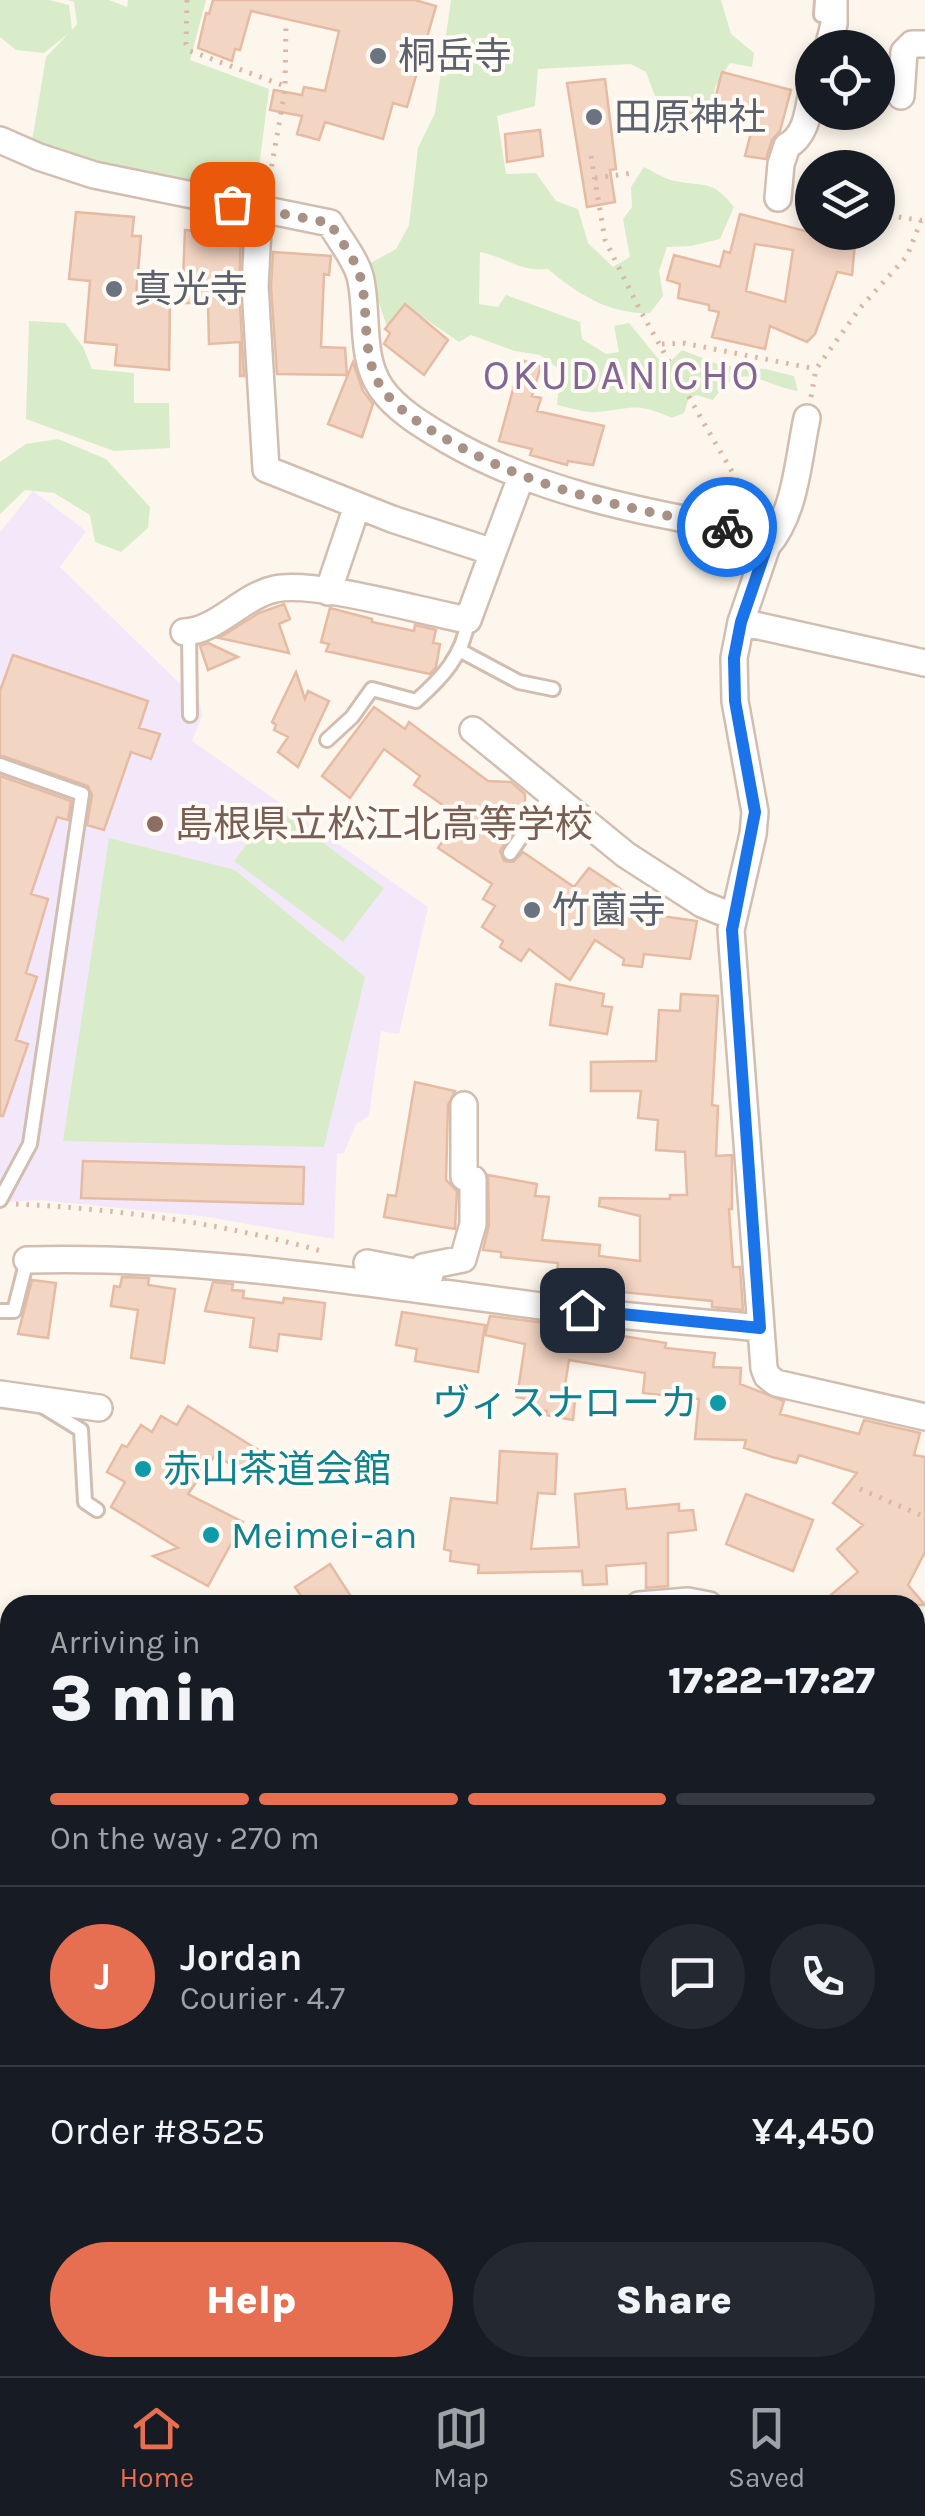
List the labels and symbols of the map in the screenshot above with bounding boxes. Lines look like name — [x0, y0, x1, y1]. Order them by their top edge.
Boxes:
place label: 桐岳寺 — [398, 34, 512, 79]
marker: 桐岳寺 — [367, 45, 389, 67]
place label: 田原神社 — [614, 95, 766, 140]
marker: 田原神社 — [583, 106, 605, 128]
pin — [190, 162, 275, 247]
place label: 真光寺 — [134, 267, 248, 312]
marker: 真光寺 — [103, 278, 125, 300]
district label: OKUDANICHO — [483, 350, 761, 400]
courier — [677, 477, 777, 577]
place label: 島根県立松江北高等学校 — [175, 802, 593, 847]
marker: 島根県立松江北高等学校 — [144, 813, 166, 835]
place label: 竹薗寺 — [552, 888, 666, 933]
marker: 竹薗寺 — [521, 899, 543, 921]
pin — [540, 1268, 625, 1353]
place label: ヴィスナローカ — [432, 1381, 698, 1426]
marker: ヴィスナローカ — [707, 1392, 729, 1414]
place label: 赤山茶道会館 — [163, 1447, 391, 1492]
marker: 赤山茶道会館 — [132, 1458, 154, 1480]
place label: Meimei-an — [231, 1513, 418, 1558]
marker: Meimei-an — [200, 1524, 222, 1546]

